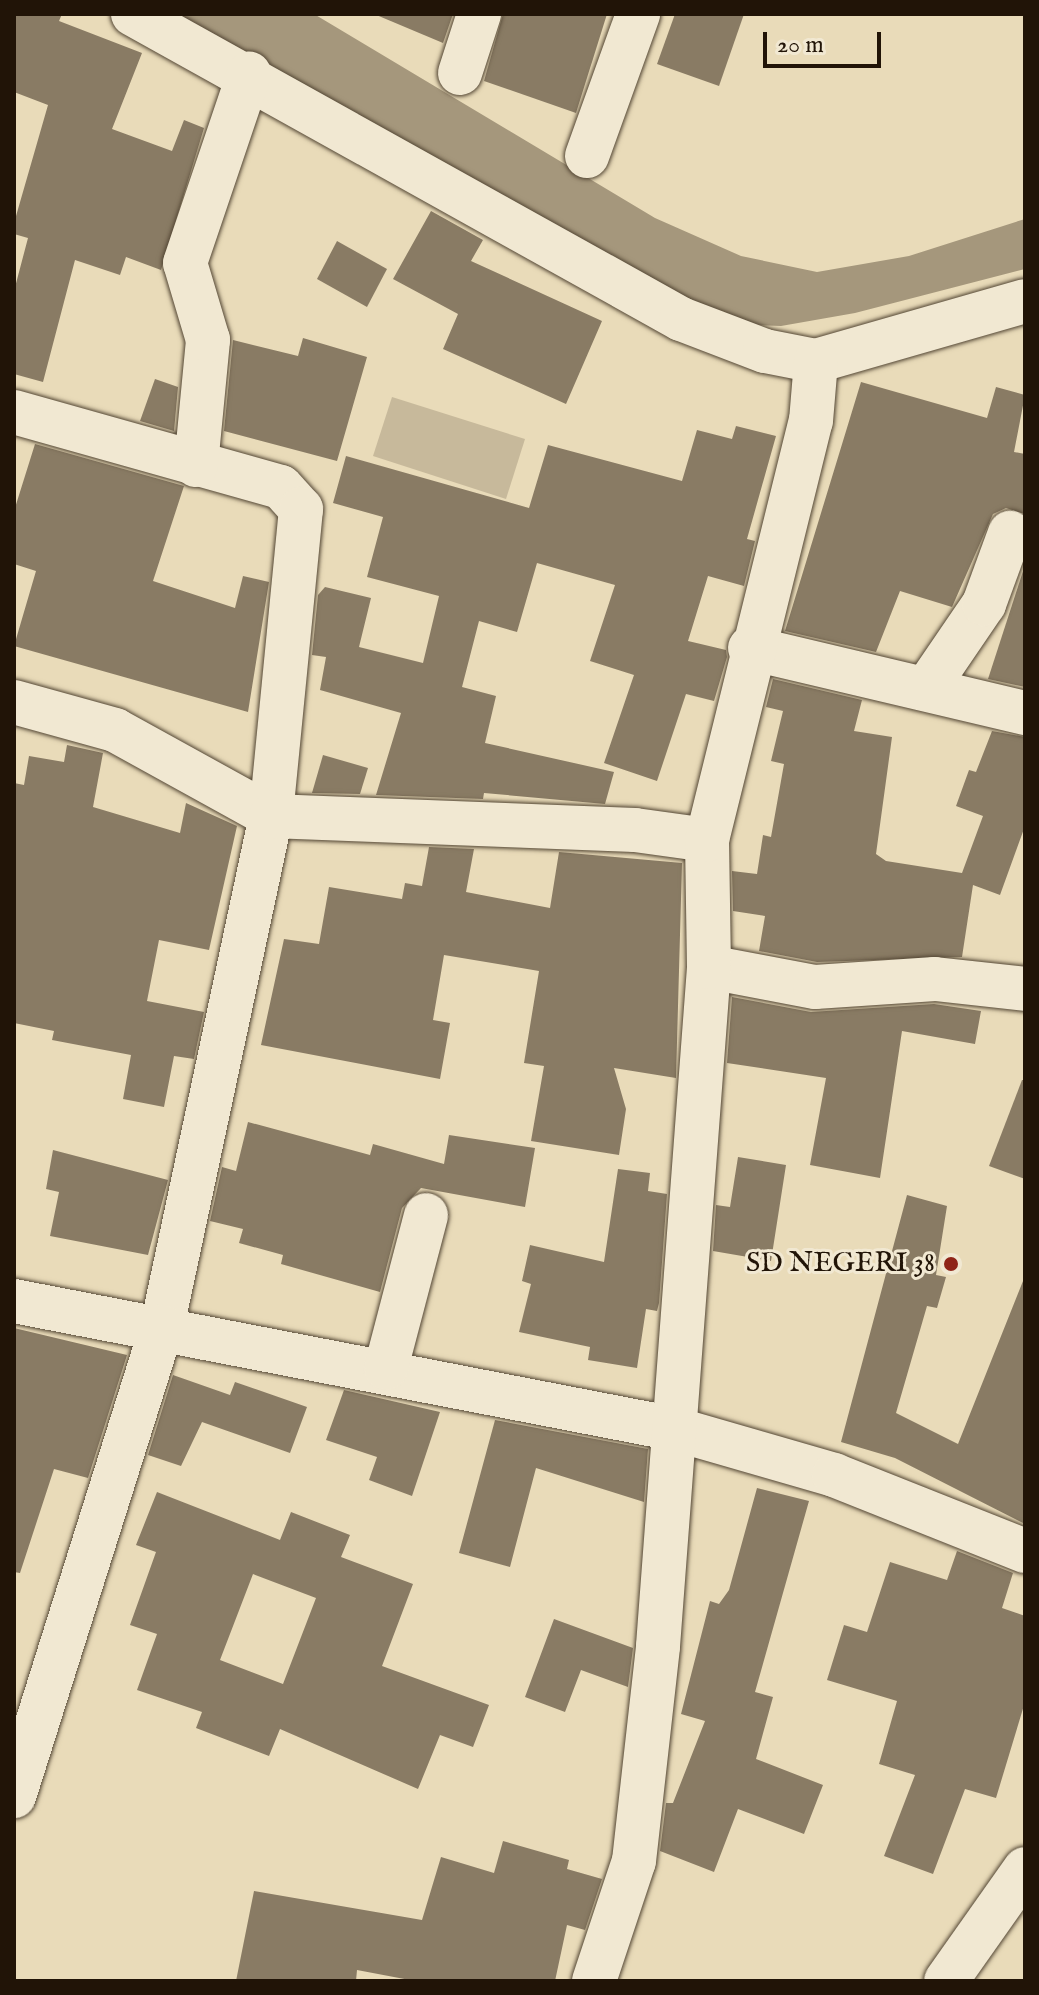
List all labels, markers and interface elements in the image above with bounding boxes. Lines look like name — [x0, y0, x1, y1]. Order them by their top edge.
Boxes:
scale bar — [767, 16, 885, 66]
text: 20 m — [777, 30, 824, 61]
place label: SD NEGERI 38 — [746, 1247, 935, 1281]
marker: SD NEGERI 38 — [942, 1255, 960, 1273]

